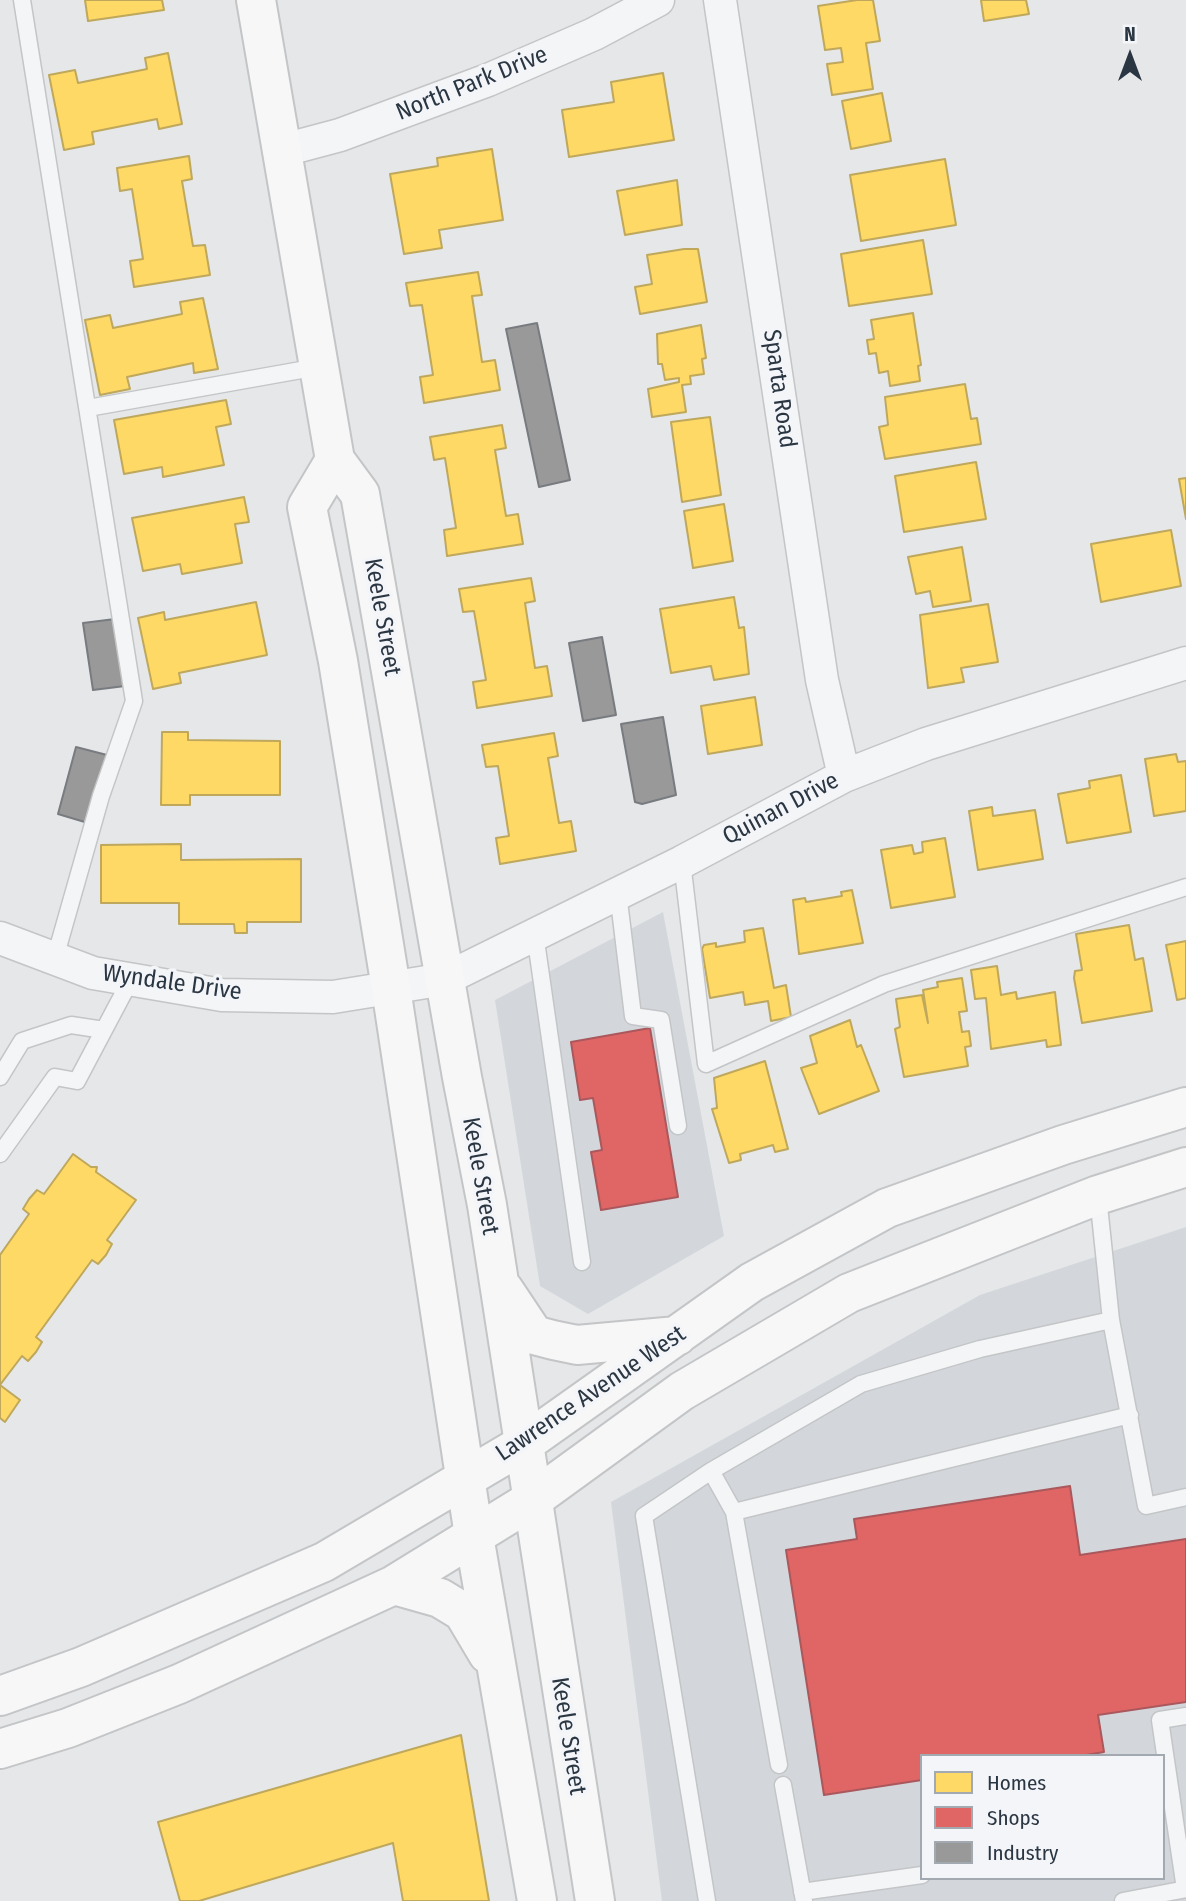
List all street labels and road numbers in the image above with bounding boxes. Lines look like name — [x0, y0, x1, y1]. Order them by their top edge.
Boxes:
street label: North Park Drive — [392, 41, 552, 127]
street label: Sparta Road — [756, 328, 802, 450]
street label: Keele Street — [358, 556, 406, 678]
street label: Quinan Drive — [718, 766, 844, 852]
street label: Wyndale Drive — [101, 959, 243, 1007]
street label: Keele Street — [456, 1115, 504, 1237]
street label: Lawrence Avenue West — [491, 1320, 691, 1468]
street label: Keele Street — [544, 1675, 592, 1797]

